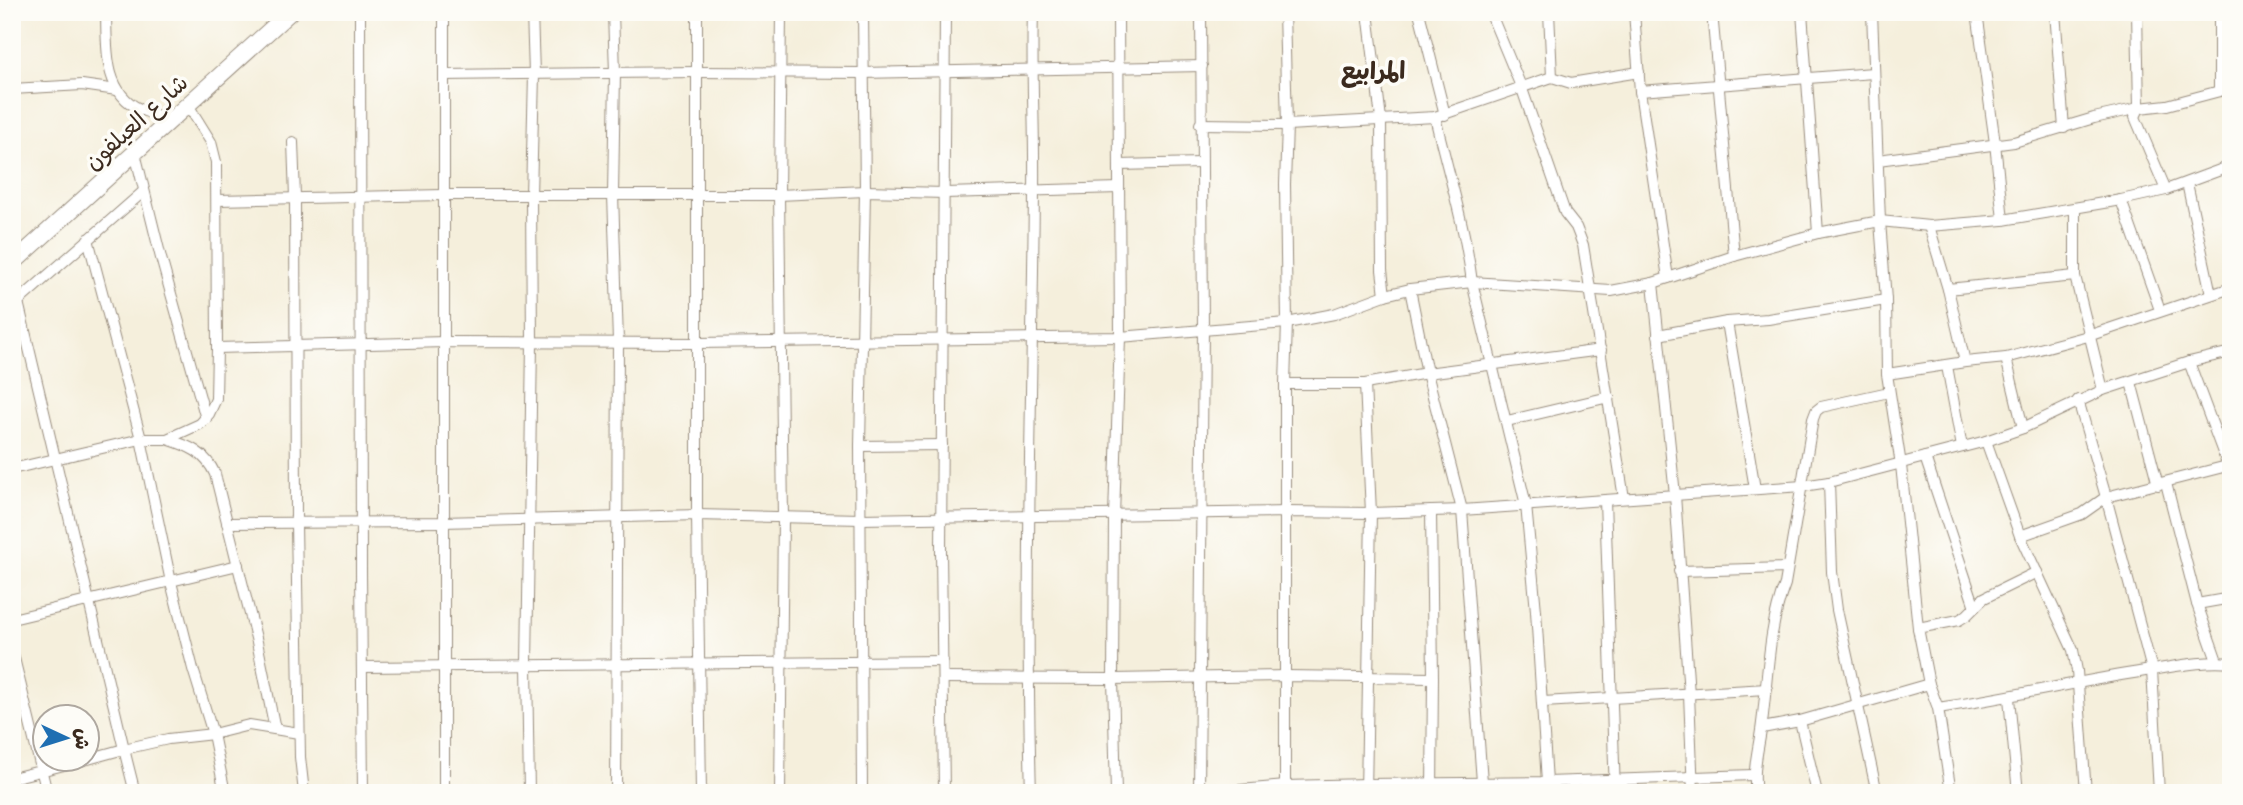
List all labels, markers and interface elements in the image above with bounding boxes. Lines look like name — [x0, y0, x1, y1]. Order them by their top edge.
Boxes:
district label: المرابيع — [1341, 50, 1405, 92]
street label: شارع العيلفون — [74, 64, 198, 181]
north arrow — [32, 704, 102, 774]
text: ش — [65, 728, 100, 751]

